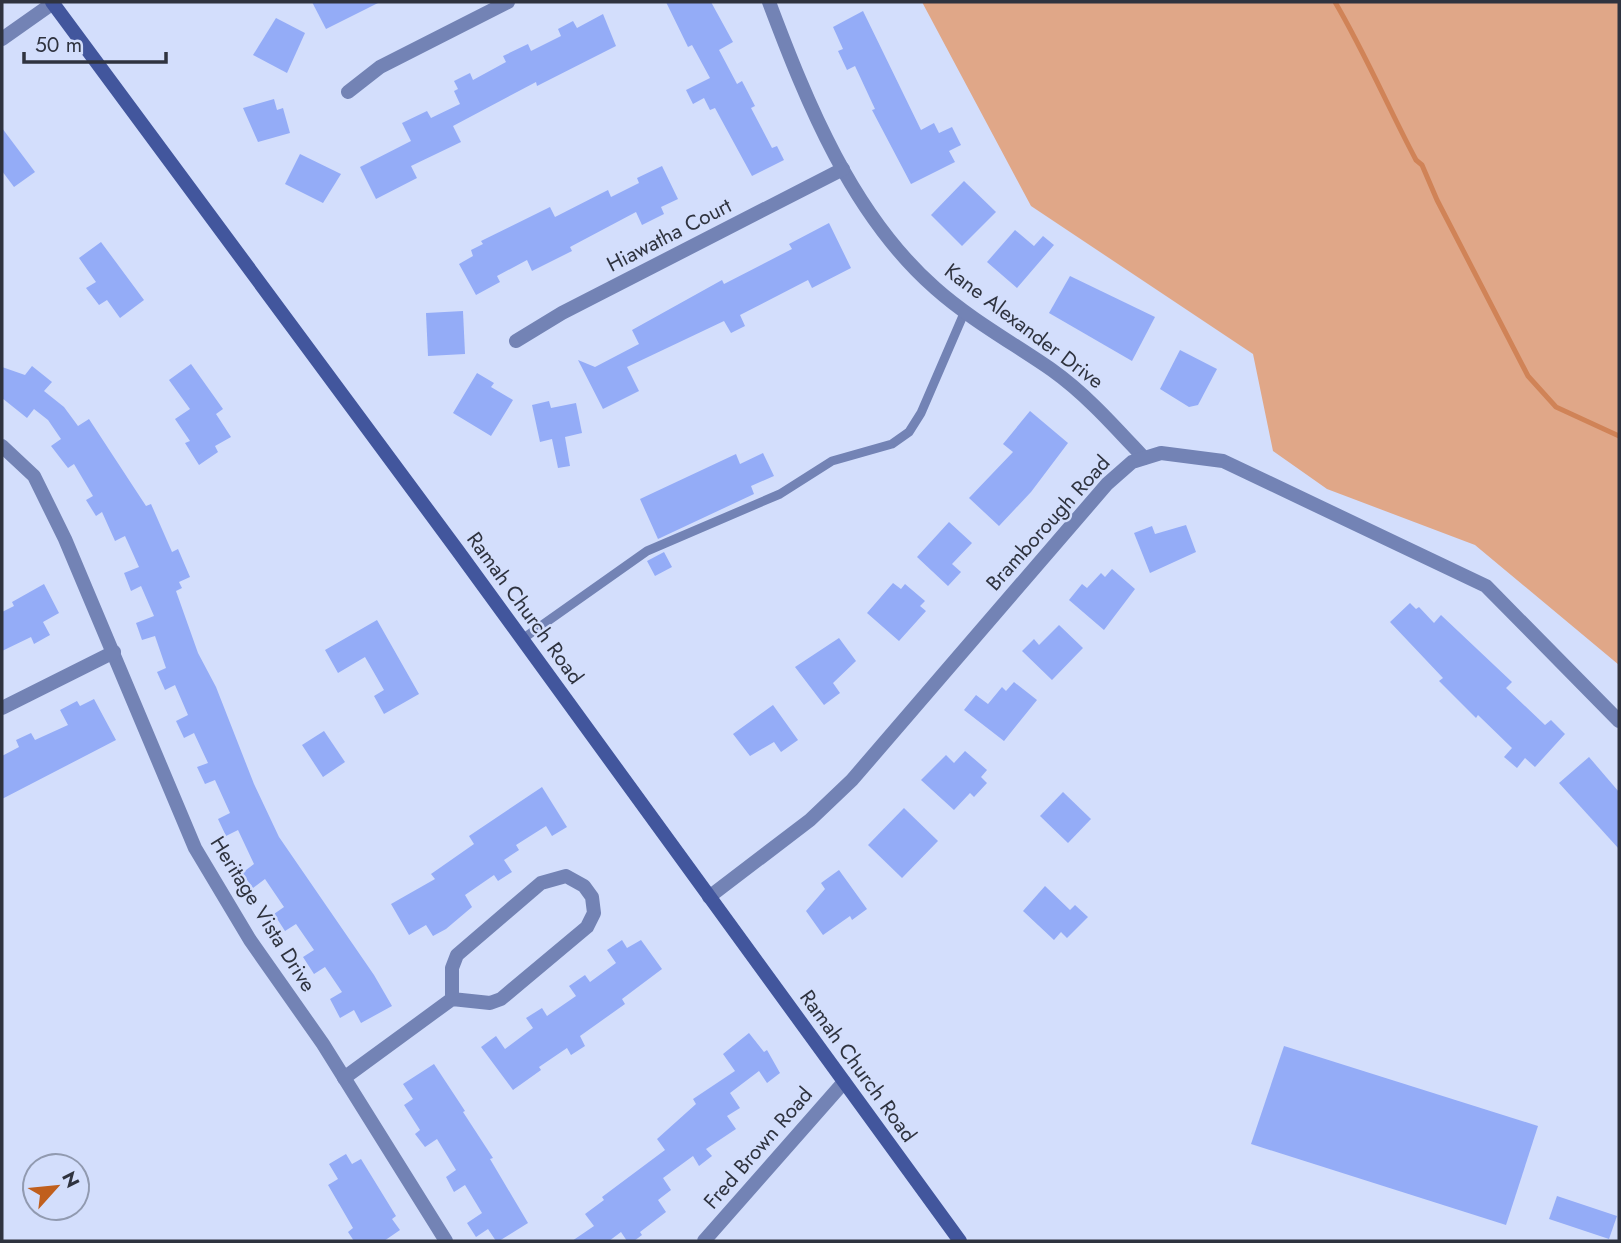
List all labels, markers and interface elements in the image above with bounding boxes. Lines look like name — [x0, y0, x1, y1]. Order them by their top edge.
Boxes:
scale bar — [24, 21, 166, 65]
text: 50 m — [35, 30, 82, 60]
street label: Hiawatha Court — [601, 191, 737, 279]
street label: Kane Alexander Drive — [938, 256, 1110, 396]
street label: Bramborough Road — [979, 449, 1117, 597]
street label: Ramah Church Road — [459, 526, 591, 690]
street label: Heritage Vista Drive — [203, 830, 323, 998]
street label: Ramah Church Road — [792, 984, 924, 1148]
street label: Fred Brown Road — [697, 1081, 819, 1215]
north arrow — [21, 1152, 91, 1222]
text: N — [55, 1167, 86, 1192]

